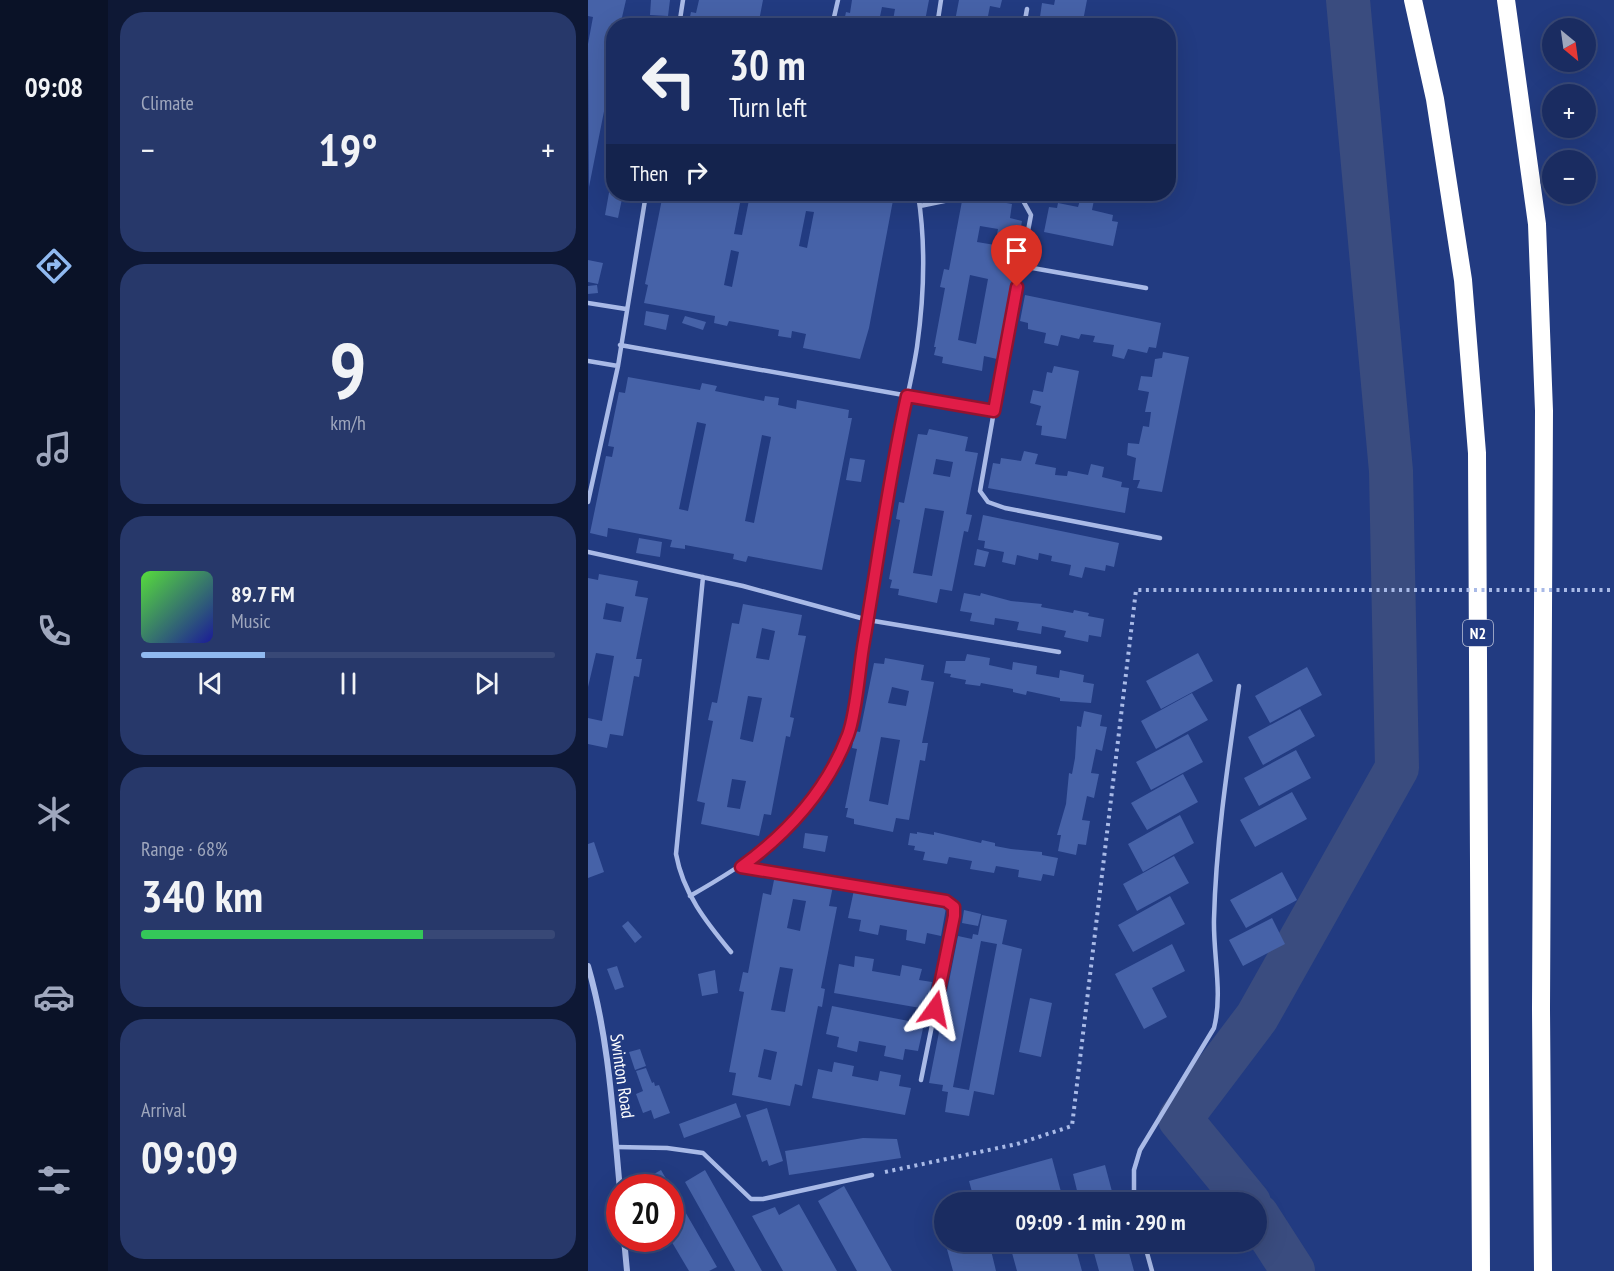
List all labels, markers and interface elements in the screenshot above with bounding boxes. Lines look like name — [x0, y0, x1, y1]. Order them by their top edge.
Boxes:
north arrow — [1542, 18, 1596, 72]
map controls — [1542, 18, 1596, 204]
text: 30 m — [729, 37, 806, 92]
icon: left — [630, 42, 708, 120]
text: 09:08 — [25, 70, 83, 104]
button: + — [1542, 84, 1596, 138]
text: Climate — [141, 90, 194, 116]
text: Turn left — [729, 90, 807, 124]
text: 19° — [318, 120, 378, 178]
text: − — [141, 128, 155, 171]
text: + — [541, 128, 555, 171]
button: − — [1542, 150, 1596, 204]
icon: right — [680, 156, 713, 189]
text: Then — [630, 159, 668, 187]
pin — [991, 225, 1042, 287]
icon: arrive — [1000, 234, 1033, 267]
icon: directions — [33, 245, 75, 287]
text: 9 — [329, 320, 367, 421]
text: km/h — [330, 410, 366, 436]
icon: music — [33, 428, 75, 470]
text: 89.7 FM — [231, 580, 295, 608]
text: Music — [231, 608, 271, 634]
icon: phone — [33, 610, 75, 652]
road number: N2 — [1463, 620, 1493, 646]
icon: previous — [194, 667, 227, 700]
icon: pause — [332, 667, 365, 700]
icon: next — [470, 667, 503, 700]
icon: climate — [33, 793, 75, 835]
text: Range · 68% — [141, 836, 228, 862]
text: 340 km — [141, 866, 263, 924]
icon: car — [33, 976, 75, 1018]
position arrow — [903, 977, 967, 1041]
street label: Swinton Road — [605, 1032, 640, 1120]
text: Arrival — [141, 1097, 186, 1123]
text: 09:09 — [141, 1127, 238, 1185]
icon: filters — [33, 1159, 75, 1201]
speed limit sign: 20 — [606, 1174, 684, 1252]
text: 09:09 · 1 min · 290 m — [1015, 1208, 1186, 1236]

